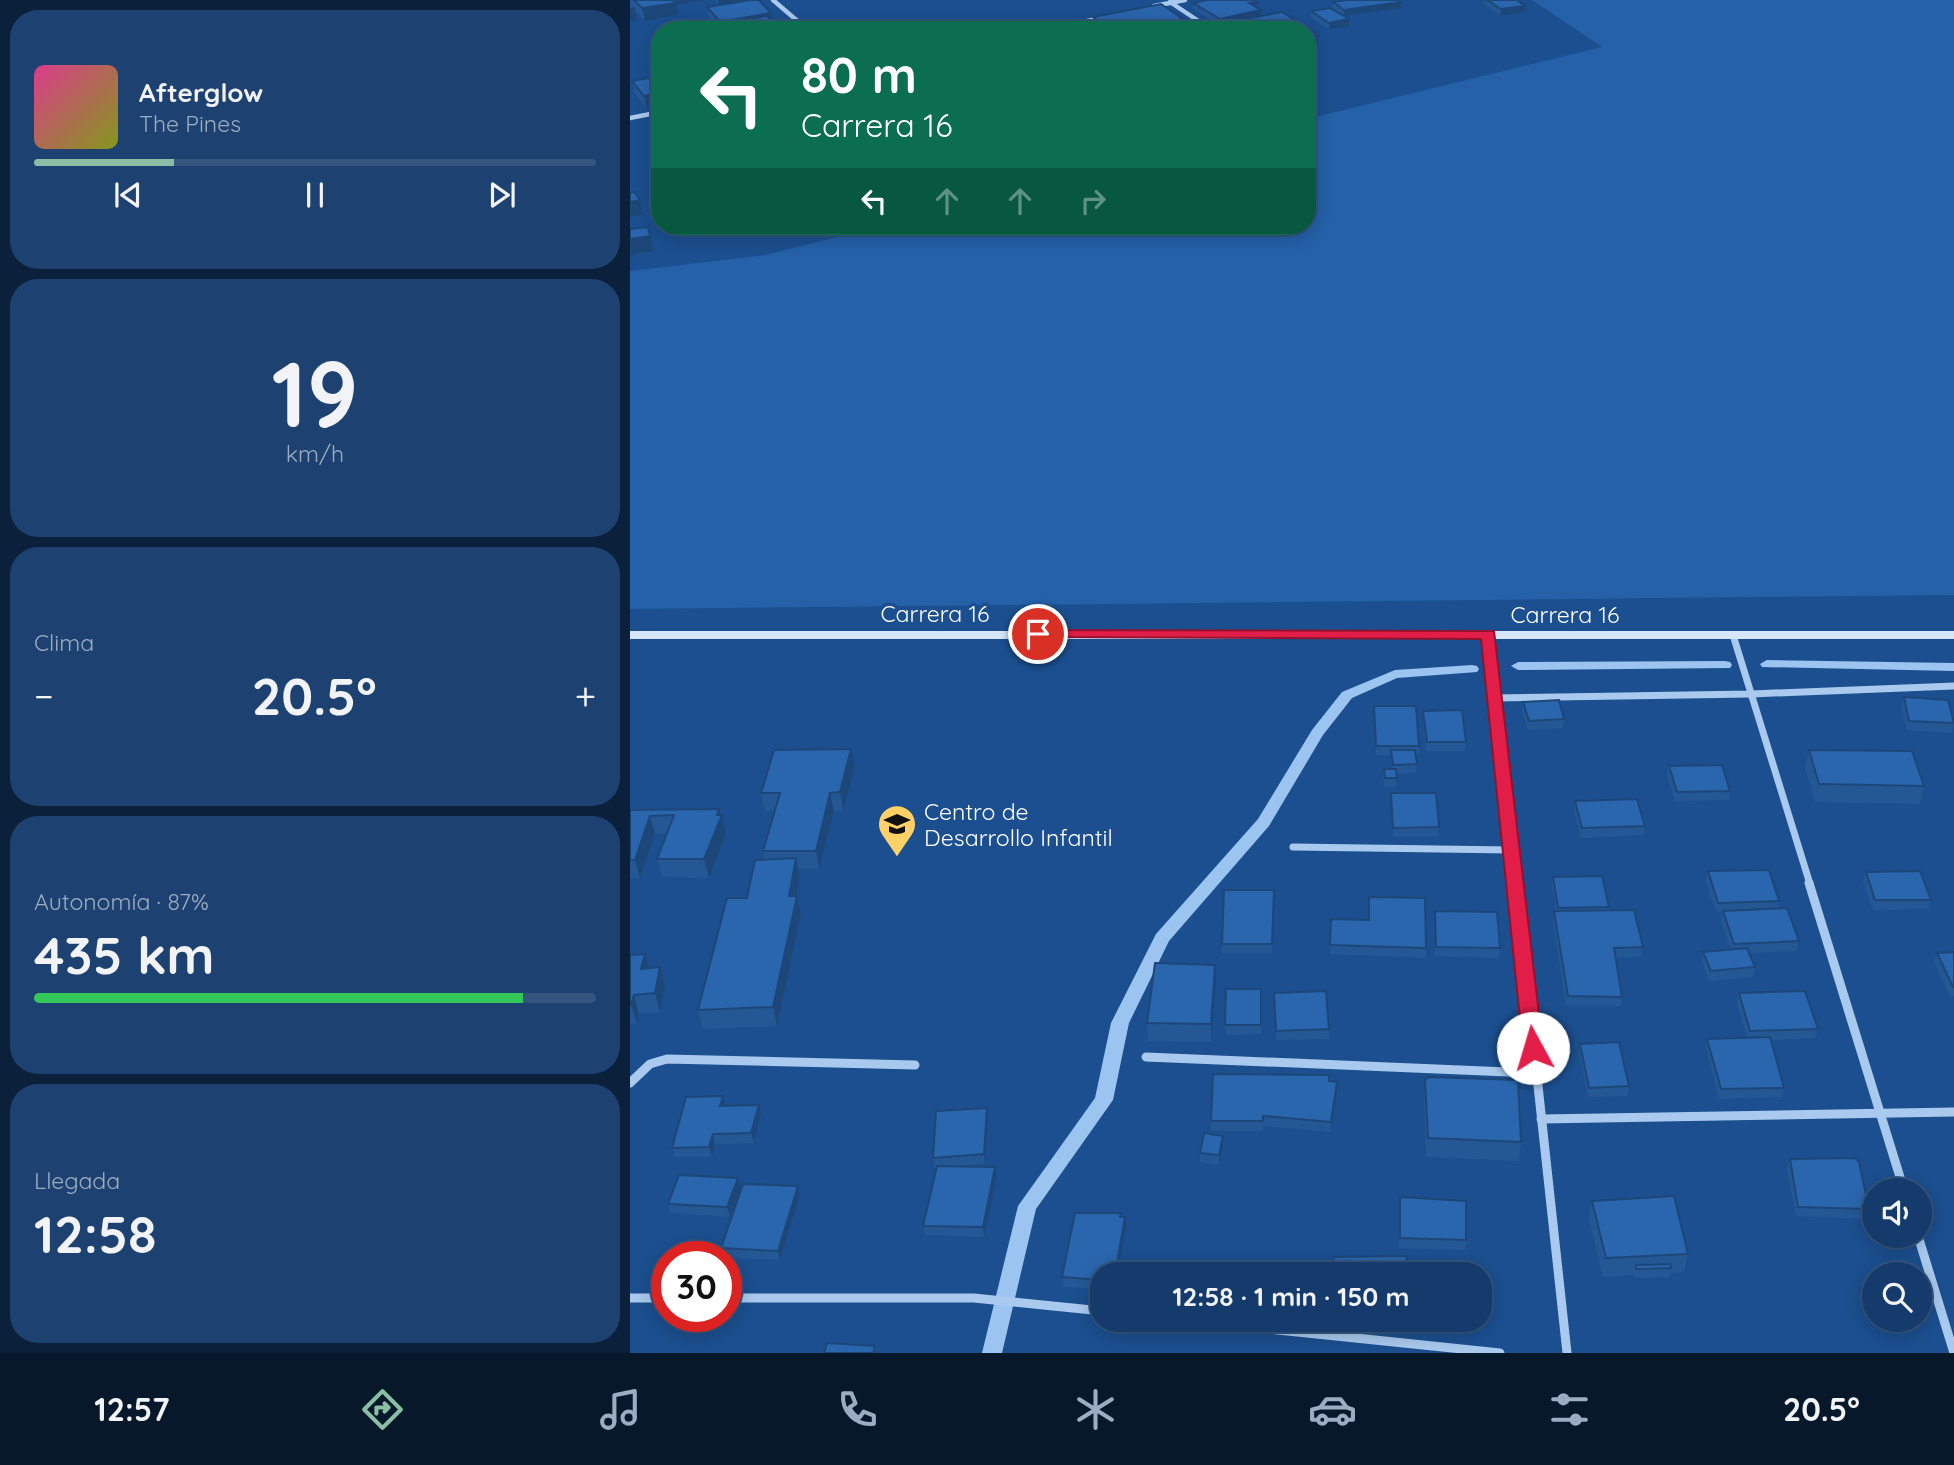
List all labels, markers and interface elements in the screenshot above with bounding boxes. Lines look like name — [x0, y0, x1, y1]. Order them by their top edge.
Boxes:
text: 80 m — [801, 44, 917, 105]
icon: left — [686, 49, 777, 140]
text: Afterglow — [139, 76, 263, 109]
text: Carrera 16 — [801, 105, 952, 145]
text: The Pines — [139, 109, 241, 138]
icon: previous — [109, 176, 147, 214]
icon: pause — [296, 176, 334, 214]
icon: next — [483, 176, 521, 214]
icon: left — [855, 182, 893, 220]
icon: ahead — [928, 182, 966, 220]
icon: ahead — [1001, 182, 1039, 220]
icon: right — [1074, 182, 1112, 220]
text: 19 — [271, 336, 359, 450]
text: km/h — [286, 439, 344, 468]
street label: Carrera 16 — [881, 599, 989, 628]
street label: Carrera 16 — [1511, 600, 1619, 629]
pin — [1008, 604, 1068, 664]
icon: arrive — [1019, 615, 1057, 653]
text: Clima — [34, 628, 94, 657]
text: 20.5° — [252, 663, 377, 728]
text: − — [34, 672, 54, 720]
text: + — [575, 672, 596, 720]
place label: Centro de Desarrollo Infantil — [924, 797, 1113, 852]
school or university icon: Centro de Desarrollo Infantil — [876, 803, 918, 858]
text: Autonomía · 87% — [34, 887, 209, 916]
text: 435 km — [34, 922, 215, 987]
position arrow — [1496, 1011, 1570, 1085]
text: Llegada — [34, 1166, 120, 1195]
map controls — [1862, 1178, 1932, 1332]
button: sound — [1862, 1178, 1932, 1248]
text: 12:58 — [34, 1201, 156, 1266]
speed limit sign: 30 — [651, 1241, 742, 1332]
button: search — [1862, 1262, 1932, 1332]
text: 12:58 · 1 min · 150 m — [1172, 1280, 1410, 1313]
icon: directions — [358, 1385, 407, 1434]
icon: music — [596, 1385, 645, 1434]
icon: phone — [833, 1385, 882, 1434]
icon: climate — [1071, 1385, 1120, 1434]
icon: car — [1308, 1385, 1357, 1434]
icon: filters — [1545, 1385, 1594, 1434]
text: 12:57 — [94, 1389, 170, 1429]
text: 20.5° — [1783, 1389, 1860, 1429]

